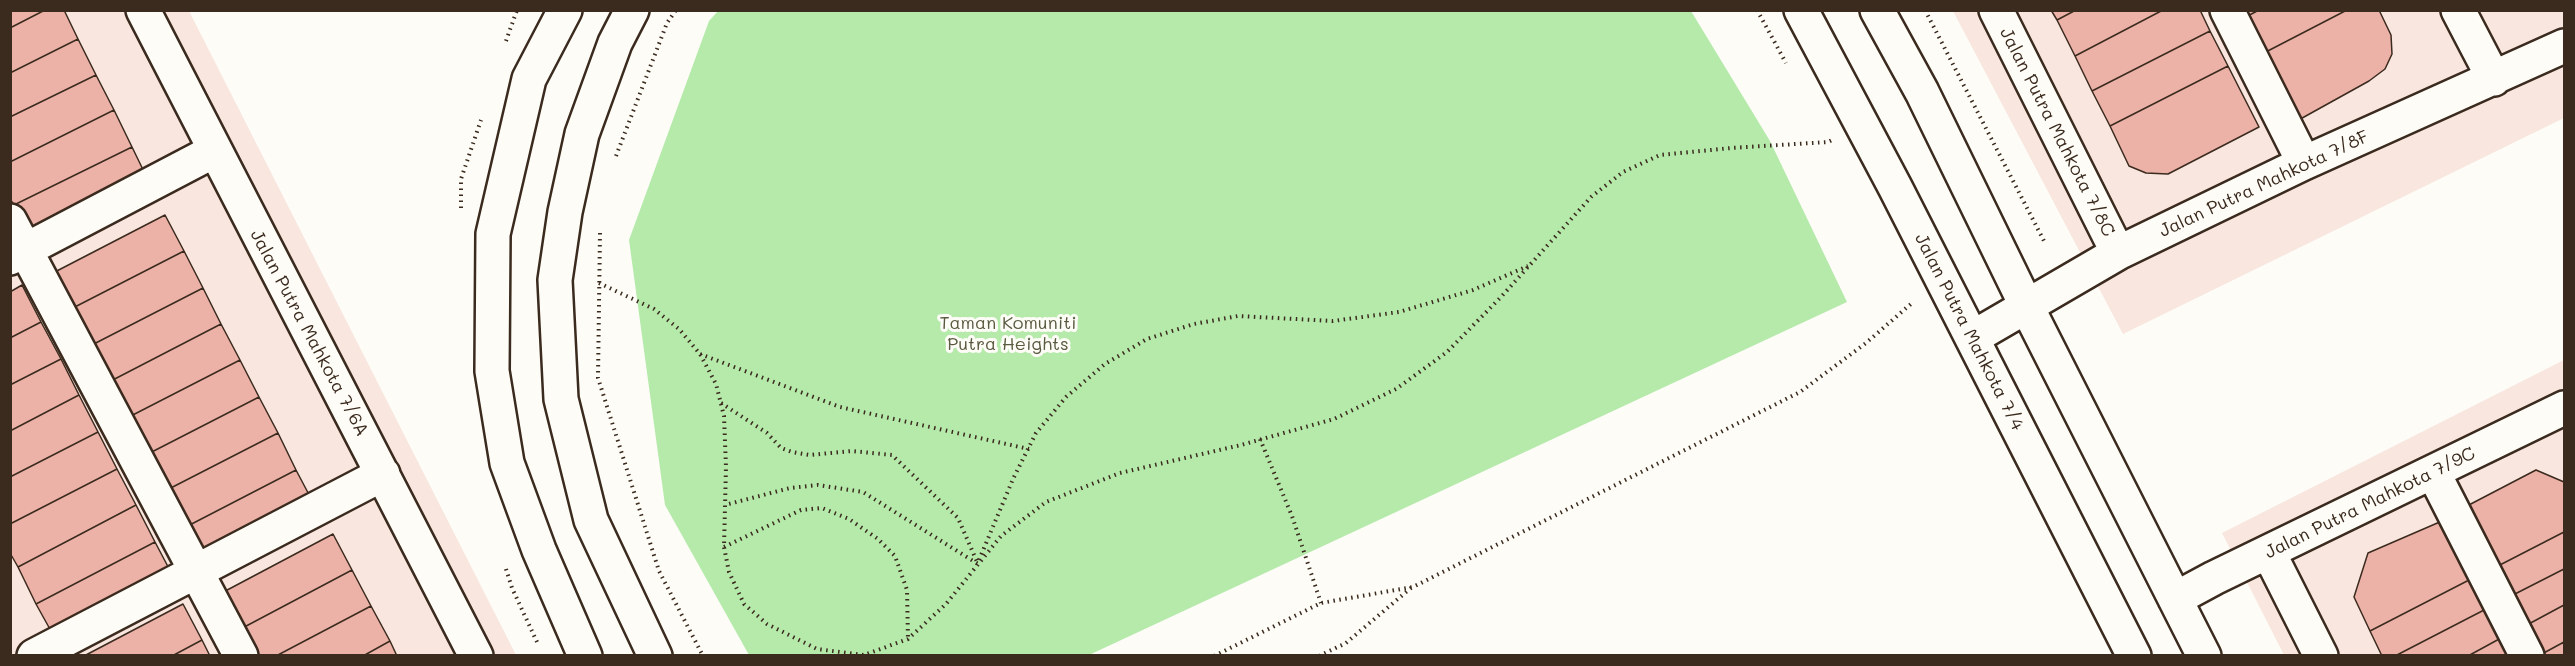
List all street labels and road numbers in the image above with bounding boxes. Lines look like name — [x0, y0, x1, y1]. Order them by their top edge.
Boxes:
street label: Jalan Putra Mahkota 7/8C — [1995, 24, 2119, 240]
street label: Jalan Putra Mahkota 7/8F — [2156, 126, 2372, 242]
street label: Jalan Putra Mahkota 7/6A — [245, 226, 373, 440]
street label: Jalan Putra Mahkota 7/4 — [1910, 230, 2028, 434]
street label: Jalan Putra Mahkota 7/9C — [2261, 443, 2479, 563]

